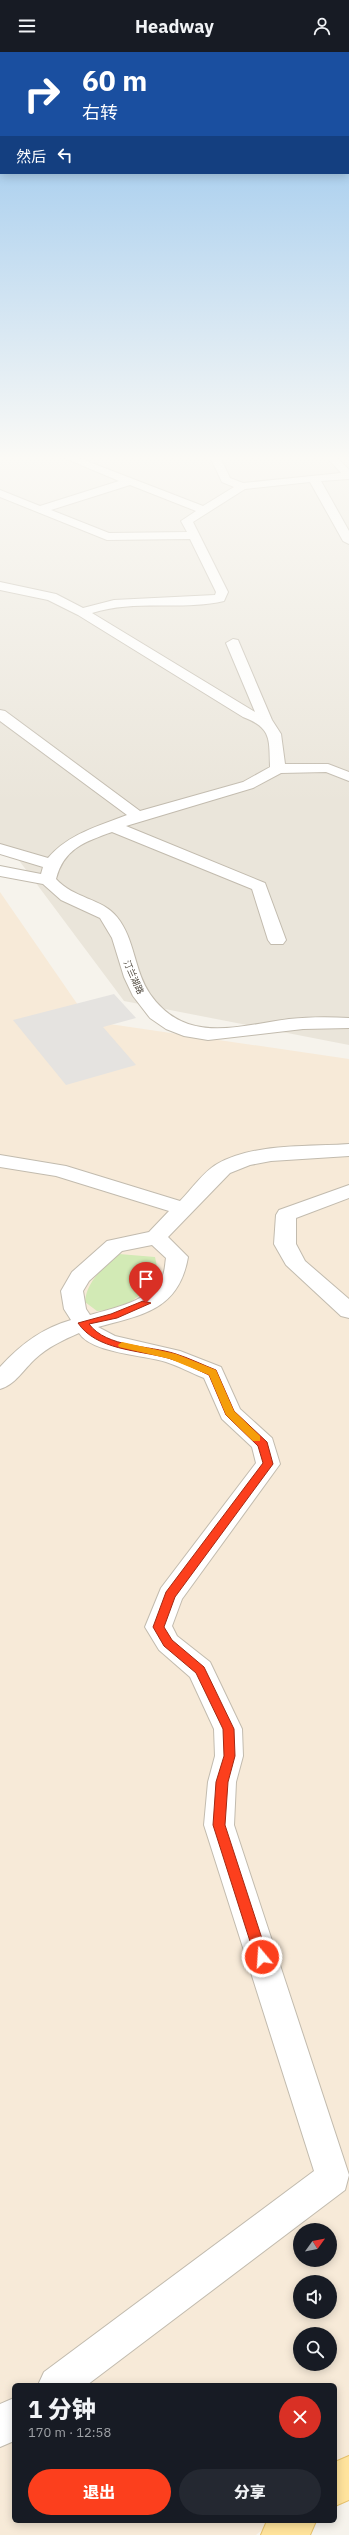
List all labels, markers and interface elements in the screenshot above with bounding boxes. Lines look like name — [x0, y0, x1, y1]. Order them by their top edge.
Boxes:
icon: menu — [16, 15, 38, 37]
text: Headway — [135, 15, 214, 38]
icon: person — [311, 15, 333, 37]
text: 60 m — [82, 62, 147, 99]
icon: right — [16, 68, 68, 120]
text: 右转 — [82, 101, 118, 124]
icon: left — [54, 144, 76, 166]
text: 然后 — [16, 147, 46, 166]
street label: 汀兰湖路 — [122, 958, 146, 996]
pin — [129, 1262, 163, 1303]
icon: arrive — [135, 1268, 157, 1290]
position arrow — [241, 1936, 283, 1978]
north arrow — [293, 2223, 337, 2267]
map controls — [293, 2223, 337, 2371]
button: sound — [293, 2275, 337, 2319]
button: search — [293, 2327, 337, 2371]
text: 1 分钟 — [28, 2393, 96, 2425]
button: close — [279, 2396, 321, 2438]
text: 170 m · 12:58 — [28, 2424, 111, 2441]
button: 退出 — [28, 2469, 171, 2515]
button: 分享 — [179, 2469, 321, 2515]

